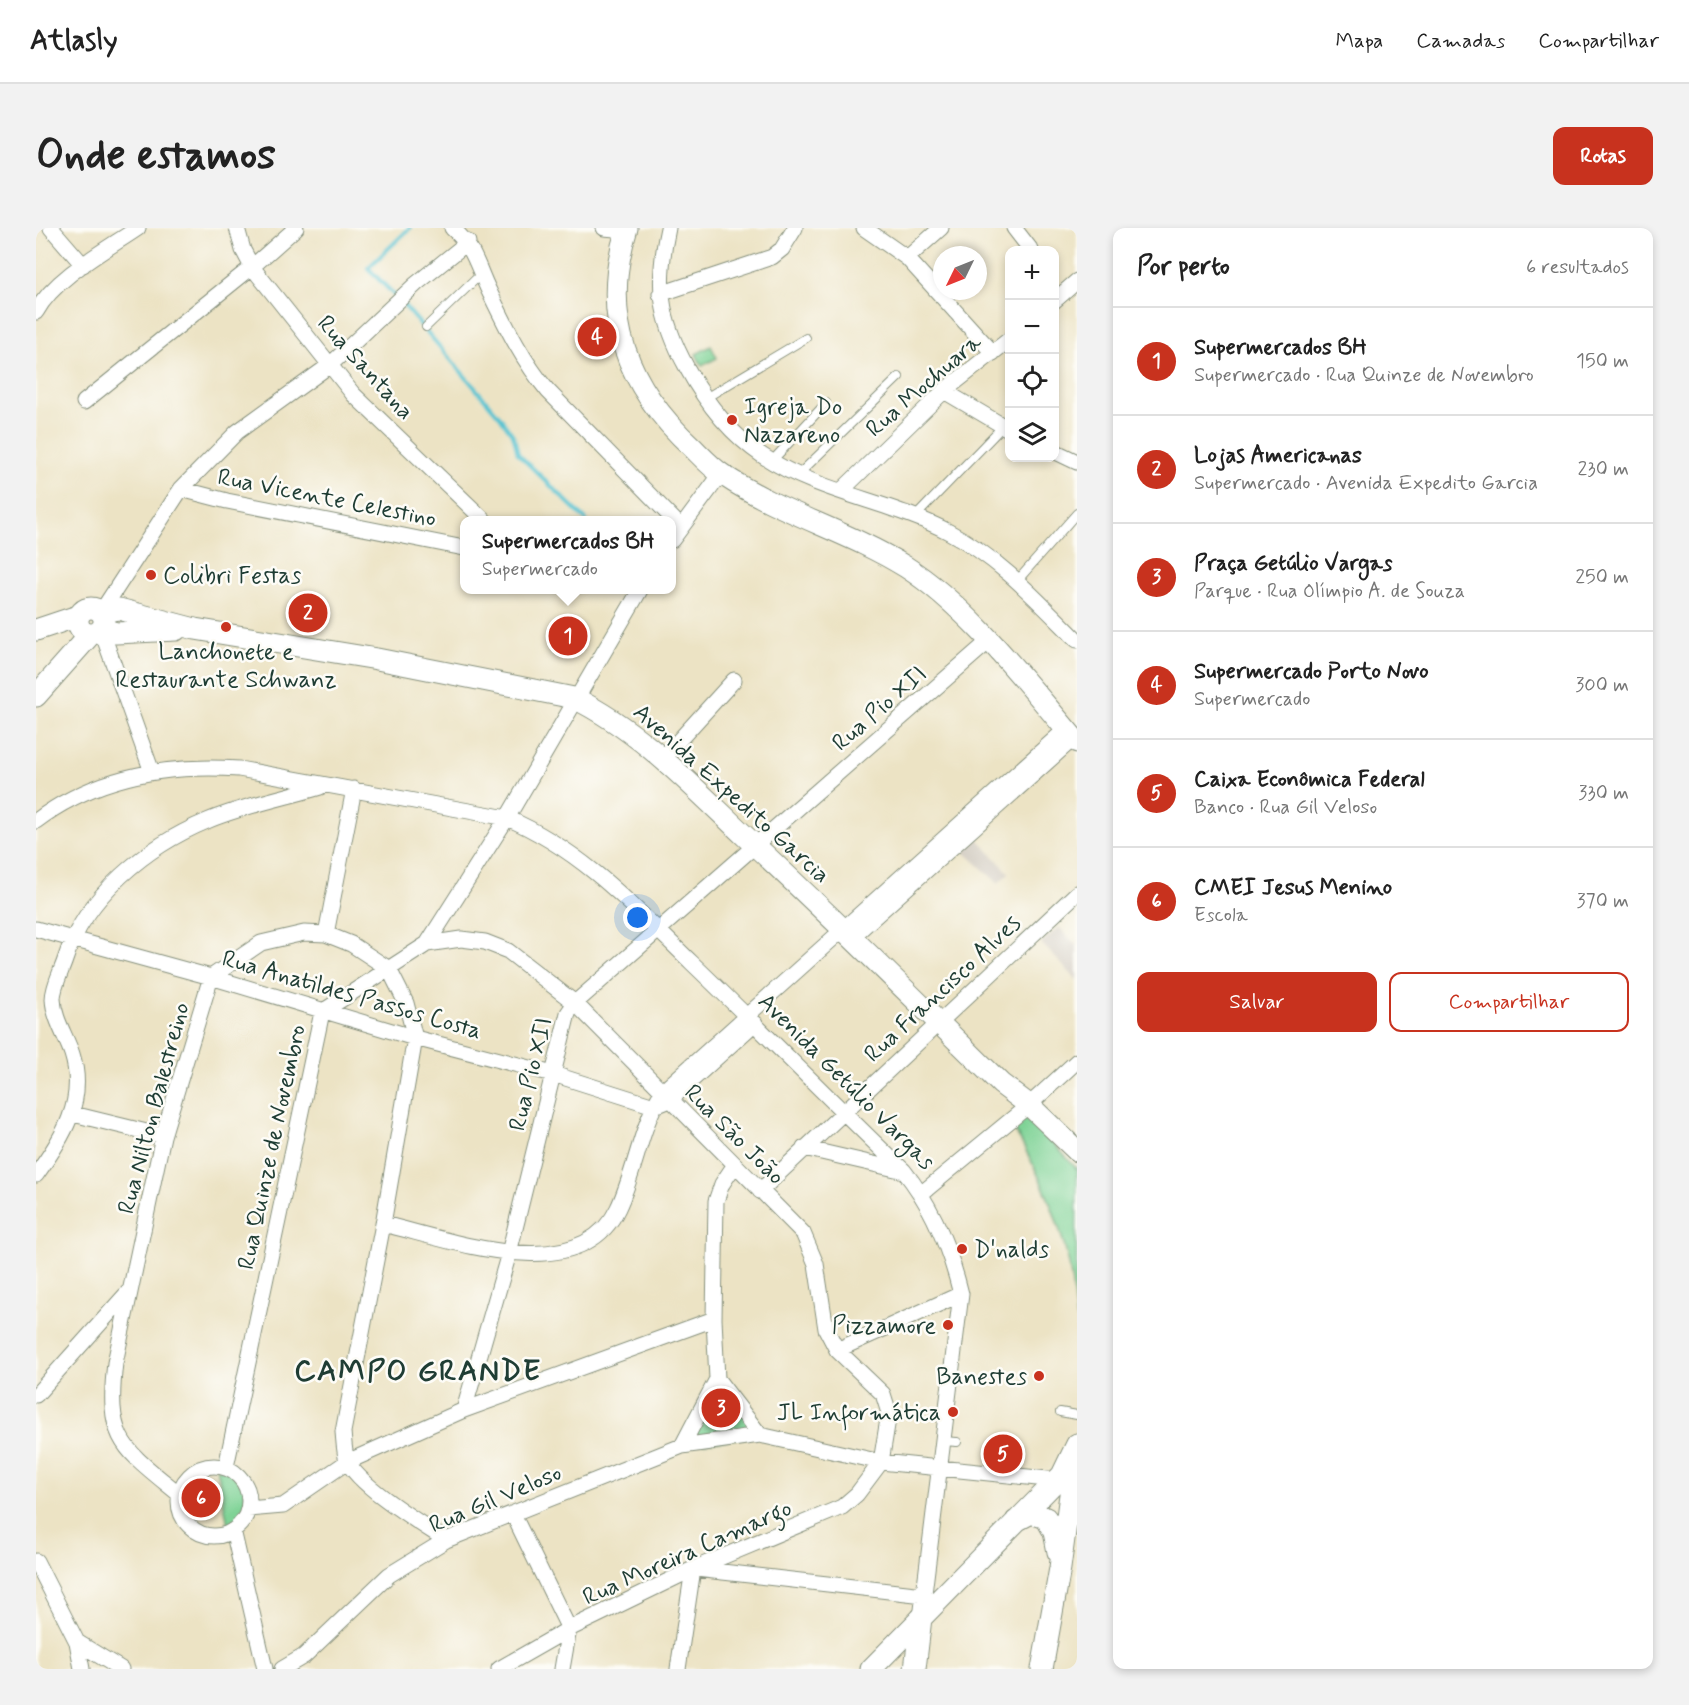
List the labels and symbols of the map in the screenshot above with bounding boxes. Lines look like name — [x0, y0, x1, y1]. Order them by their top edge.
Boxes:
north arrow — [933, 246, 987, 300]
street label: Rua Santana — [310, 309, 420, 427]
pin: 4 — [578, 314, 616, 360]
street label: Rua Mochuara — [860, 327, 989, 445]
place label: Igreja Do Nazareno — [744, 392, 842, 451]
marker: Igreja Do Nazareno — [725, 413, 739, 427]
street label: Rua Vicente Celestino — [215, 462, 439, 535]
place label: Colibri Festas — [163, 561, 302, 592]
marker: Colibri Festas — [144, 568, 158, 582]
pin: 2 — [288, 590, 328, 636]
pin: 1 — [548, 614, 588, 658]
marker: Lanchonete e Restaurante Schwanz — [219, 620, 233, 634]
place label: Lanchonete e Restaurante Schwanz — [115, 637, 337, 696]
street label: Rua Pio XII — [826, 659, 934, 759]
street label: Avenida Expedito Garcia — [626, 697, 836, 891]
your location — [623, 903, 652, 932]
street label: Rua Francisco Alves — [858, 908, 1028, 1070]
street label: Rua Anatildes Passos Costa — [218, 944, 485, 1047]
street label: Avenida Getúlio Vargas — [749, 987, 941, 1179]
street label: Rua Nilton Balestreino — [111, 999, 198, 1218]
street label: Rua Pio XII — [502, 1014, 561, 1134]
street label: Rua Quinze de Novembro — [231, 1022, 314, 1273]
street label: Rua São João — [677, 1078, 791, 1192]
place label: D'nalds — [974, 1235, 1050, 1266]
marker: D'nalds — [955, 1242, 969, 1256]
place label: Pizzamore — [832, 1311, 936, 1342]
marker: Pizzamore — [941, 1318, 955, 1332]
district label: CAMPO GRANDE — [294, 1352, 542, 1391]
place label: Banestes — [936, 1362, 1027, 1393]
marker: Banestes — [1032, 1369, 1046, 1383]
pin: 3 — [702, 1386, 740, 1430]
place label: JL Informática — [777, 1398, 941, 1431]
marker: JL Informática — [946, 1405, 960, 1419]
pin: 5 — [984, 1432, 1022, 1476]
street label: Rua Gil Veloso — [425, 1458, 567, 1541]
pin: 6 — [182, 1476, 220, 1520]
street label: Rua Moreira Camargo — [578, 1493, 798, 1616]

